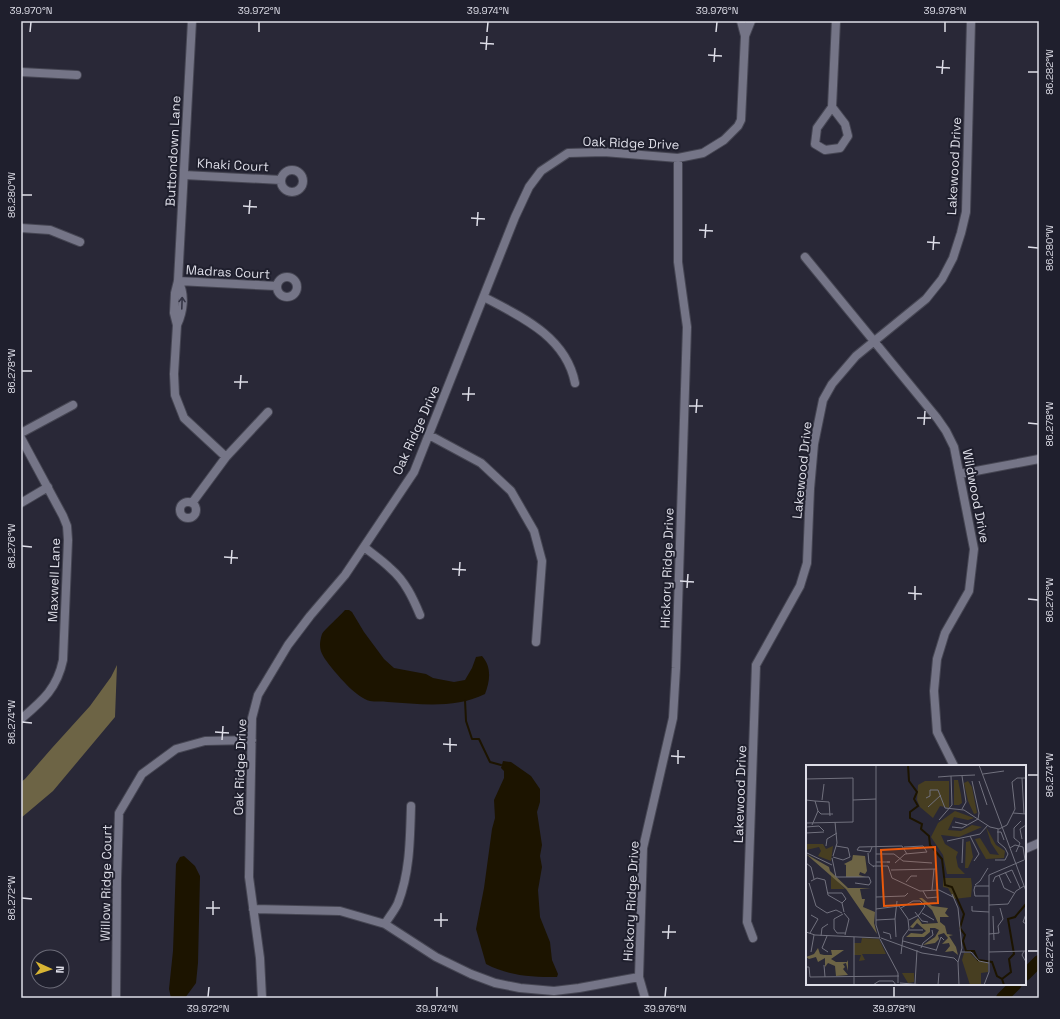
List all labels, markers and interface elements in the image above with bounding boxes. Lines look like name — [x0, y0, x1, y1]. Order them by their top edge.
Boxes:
text: 39.970°N — [10, 4, 52, 17]
text: 39.972°N — [238, 4, 280, 17]
text: 39.974°N — [467, 4, 509, 17]
text: 39.976°N — [696, 4, 738, 17]
text: 39.978°N — [924, 4, 966, 17]
text: 86.282°W — [1043, 49, 1056, 95]
street label: Buttondown Lane — [162, 95, 184, 207]
street label: Lakewood Drive — [943, 117, 965, 215]
street label: Oak Ridge Drive — [582, 133, 680, 153]
street label: Khaki Court — [197, 155, 269, 175]
text: 86.280°W — [5, 172, 18, 218]
text: 86.280°W — [1043, 225, 1056, 271]
street label: Madras Court — [185, 261, 271, 283]
one-way arrow — [178, 297, 186, 310]
text: 86.278°W — [5, 348, 18, 394]
street label: Oak Ridge Drive — [389, 382, 443, 478]
text: 86.278°W — [1043, 401, 1056, 447]
street label: Lakewood Drive — [788, 420, 816, 520]
street label: Wildwood Drive — [959, 448, 993, 544]
street label: Hickory Ridge Drive — [656, 507, 678, 629]
text: 86.276°W — [5, 523, 18, 569]
street label: Maxwell Lane — [44, 538, 64, 622]
text: 86.276°W — [1043, 577, 1056, 623]
text: 86.274°W — [5, 699, 18, 744]
street label: Oak Ridge Drive — [230, 718, 250, 816]
street label: Lakewood Drive — [730, 745, 750, 843]
text: 86.274°W — [1043, 752, 1056, 797]
inset map — [806, 765, 1026, 985]
street label: Willow Ridge Court — [96, 824, 116, 942]
street label: Hickory Ridge Drive — [619, 840, 643, 962]
text: 86.272°W — [5, 875, 18, 920]
text: 86.272°W — [1043, 928, 1056, 973]
north arrow — [30, 949, 70, 989]
text: N — [53, 965, 67, 974]
text: 39.972°N — [187, 1002, 229, 1015]
text: 39.974°N — [416, 1002, 458, 1015]
text: 39.976°N — [644, 1002, 686, 1015]
text: 39.978°N — [873, 1002, 915, 1015]

